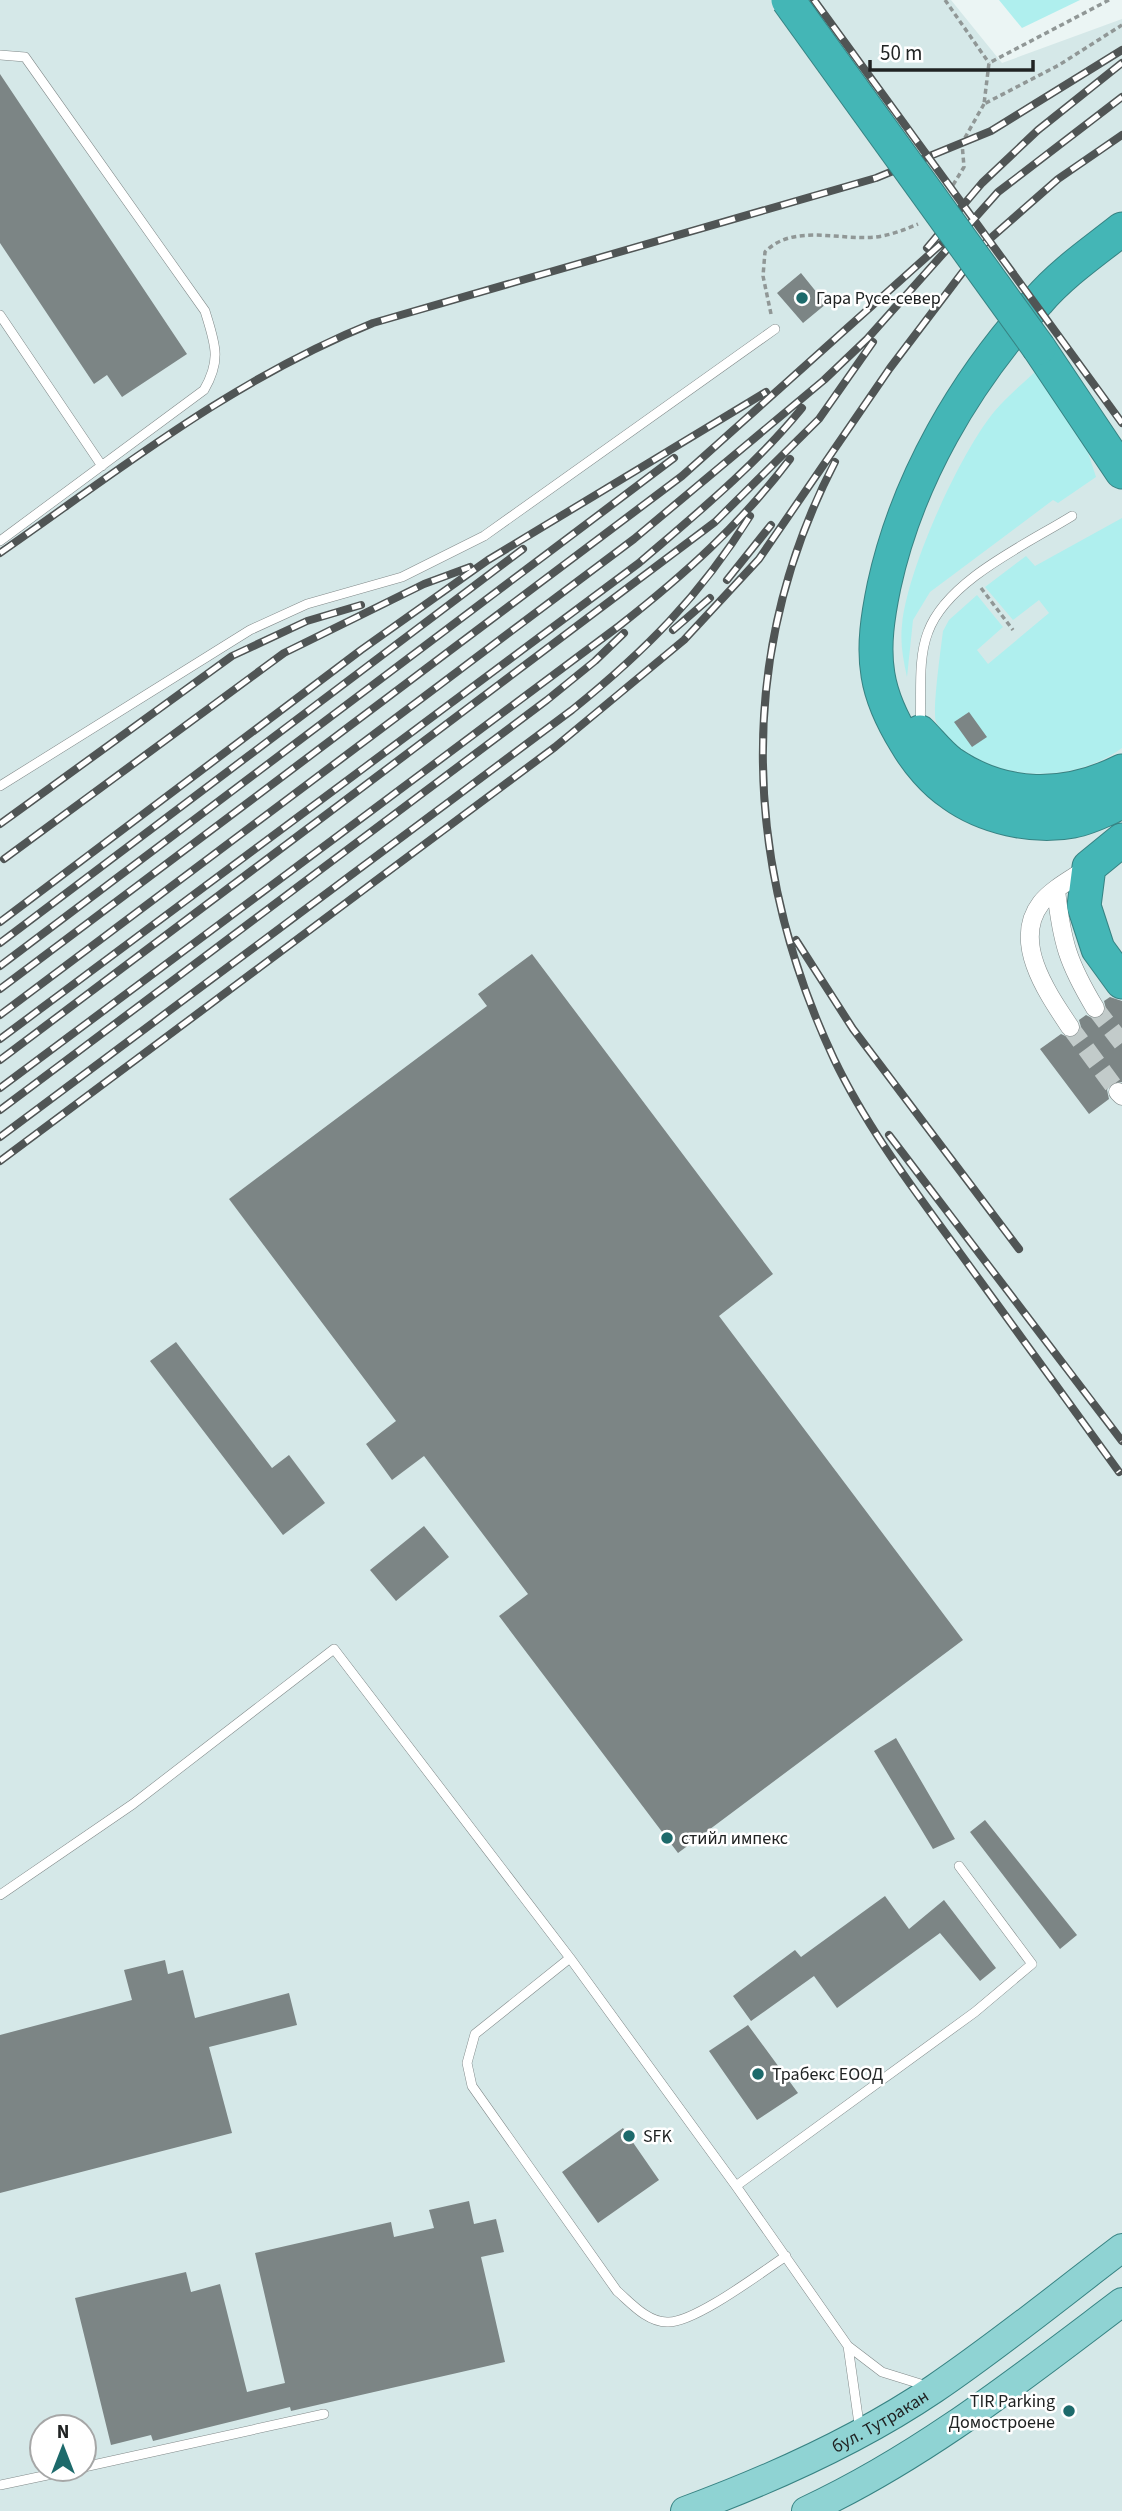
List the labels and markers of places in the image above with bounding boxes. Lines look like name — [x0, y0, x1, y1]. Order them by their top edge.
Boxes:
place label: Гара Русе-север — [816, 286, 941, 311]
marker: Гара Русе-север — [794, 290, 810, 306]
place label: стийл импекс — [681, 1826, 788, 1851]
marker: стийл импекс — [659, 1830, 675, 1846]
place label: Трабекс ЕООД — [772, 2062, 884, 2087]
marker: Трабекс ЕООД — [750, 2066, 766, 2082]
place label: SFK — [643, 2124, 673, 2149]
marker: SFK — [621, 2128, 637, 2144]
place label: TIR Parking Домостроене — [948, 2389, 1055, 2435]
marker: TIR Parking Домостроене — [1061, 2403, 1077, 2419]

